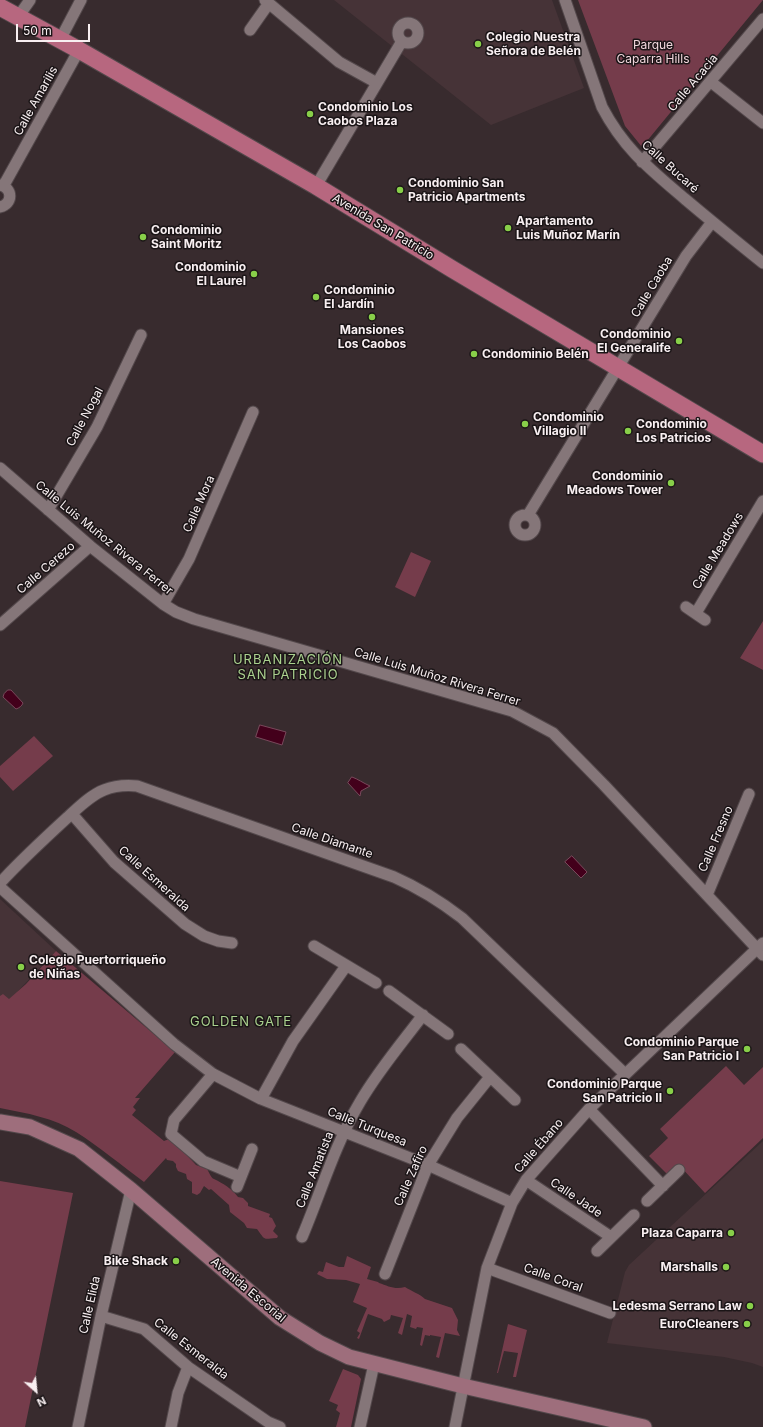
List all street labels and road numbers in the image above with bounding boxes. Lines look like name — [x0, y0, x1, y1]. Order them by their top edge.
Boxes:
street label: Calle Acacia — [665, 51, 721, 115]
street label: Calle Amarilis — [11, 64, 61, 138]
street label: Calle Bucaré — [639, 138, 701, 196]
street label: Avenida San Patricio — [329, 191, 437, 263]
street label: Calle Caoba — [628, 254, 676, 320]
street label: Calle Nogal — [63, 385, 107, 449]
street label: Calle Mora — [180, 473, 218, 535]
street label: Calle Luis Muñoz Rivera Ferrer — [32, 478, 176, 598]
street label: Calle Meadows — [689, 510, 747, 592]
street label: Calle Cerezo — [14, 539, 78, 597]
street label: Calle Luis Muñoz Rivera Ferrer — [352, 645, 522, 709]
street label: Calle Fresno — [696, 804, 736, 874]
street label: Calle Diamante — [289, 820, 375, 862]
street label: Calle Esmeralda — [115, 843, 193, 915]
street label: Calle Turquesa — [325, 1105, 409, 1149]
street label: Calle Ébano — [511, 1116, 567, 1176]
street label: Calle Amatista — [293, 1130, 337, 1210]
street label: Calle Zafiro — [391, 1143, 431, 1209]
street label: Calle Jade — [547, 1175, 605, 1221]
street label: Avenida Escorial — [208, 1255, 288, 1325]
street label: Calle Coral — [521, 1261, 585, 1295]
street label: Calle Elida — [76, 1275, 104, 1335]
street label: Calle Esmeralda — [151, 1315, 231, 1383]

